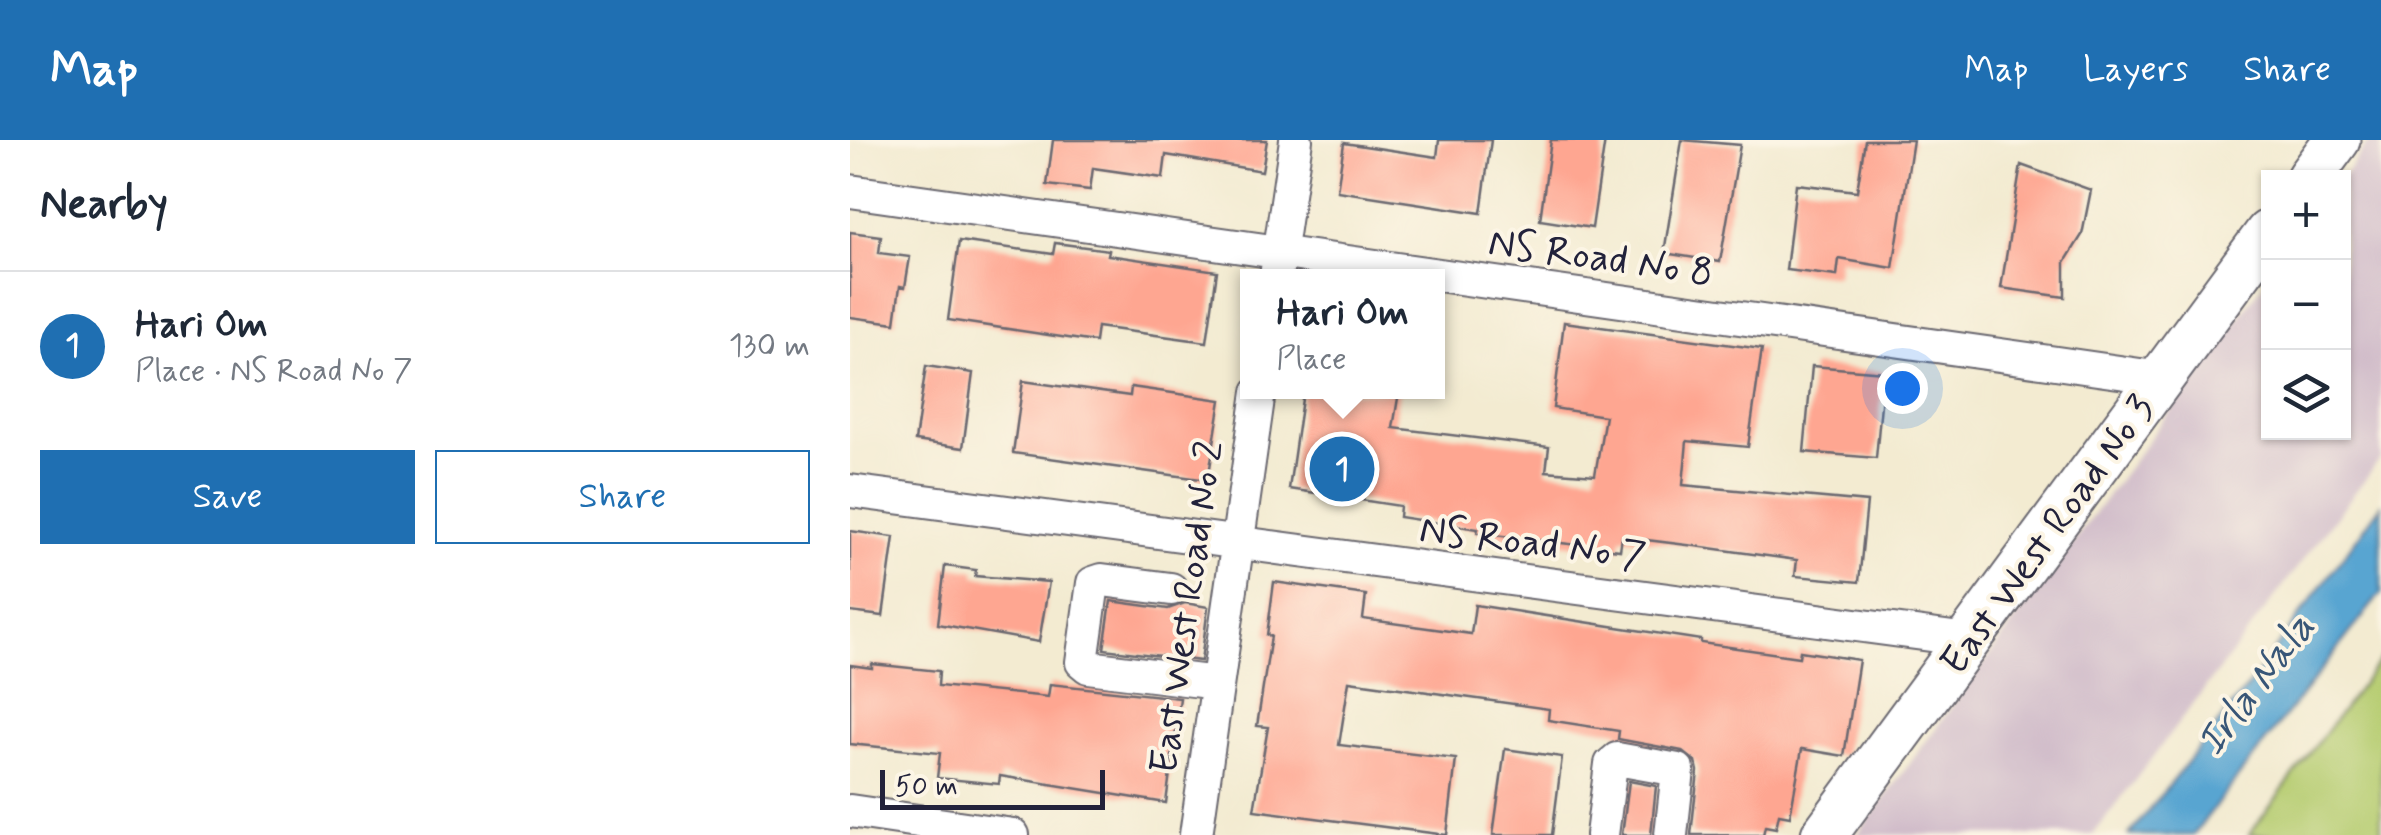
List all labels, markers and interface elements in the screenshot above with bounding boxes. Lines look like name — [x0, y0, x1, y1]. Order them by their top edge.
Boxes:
text: Map — [50, 39, 138, 102]
text: Map — [1964, 47, 2028, 93]
text: Layers — [2083, 47, 2188, 93]
text: Share — [2243, 47, 2331, 93]
map controls — [2261, 170, 2351, 440]
button: + — [2261, 170, 2351, 260]
text: Nearby — [40, 178, 168, 233]
street label: NS Road No 8 — [1485, 217, 1716, 300]
button: − — [2261, 260, 2351, 350]
popup — [1240, 269, 1445, 399]
text: Hari Om — [1276, 289, 1409, 338]
text: Hari Om — [135, 301, 268, 350]
text: 1 — [65, 325, 80, 367]
text: 130 m — [729, 325, 810, 367]
text: Place — [1276, 338, 1347, 380]
text: Place · NS Road No 7 — [135, 350, 412, 392]
button: layers — [2261, 350, 2351, 440]
your location — [1877, 363, 1928, 414]
street label: East West Road No 3 — [1929, 385, 2168, 686]
pin: 1 — [1310, 432, 1374, 506]
street label: East West Road No 2 — [1139, 438, 1237, 777]
button: Save — [40, 450, 415, 544]
button: Share — [435, 450, 810, 544]
street label: NS Road No 7 — [1416, 504, 1649, 584]
water label: Irla Nala — [2185, 603, 2328, 768]
scale bar — [880, 765, 1105, 810]
text: 50 m — [895, 769, 958, 806]

